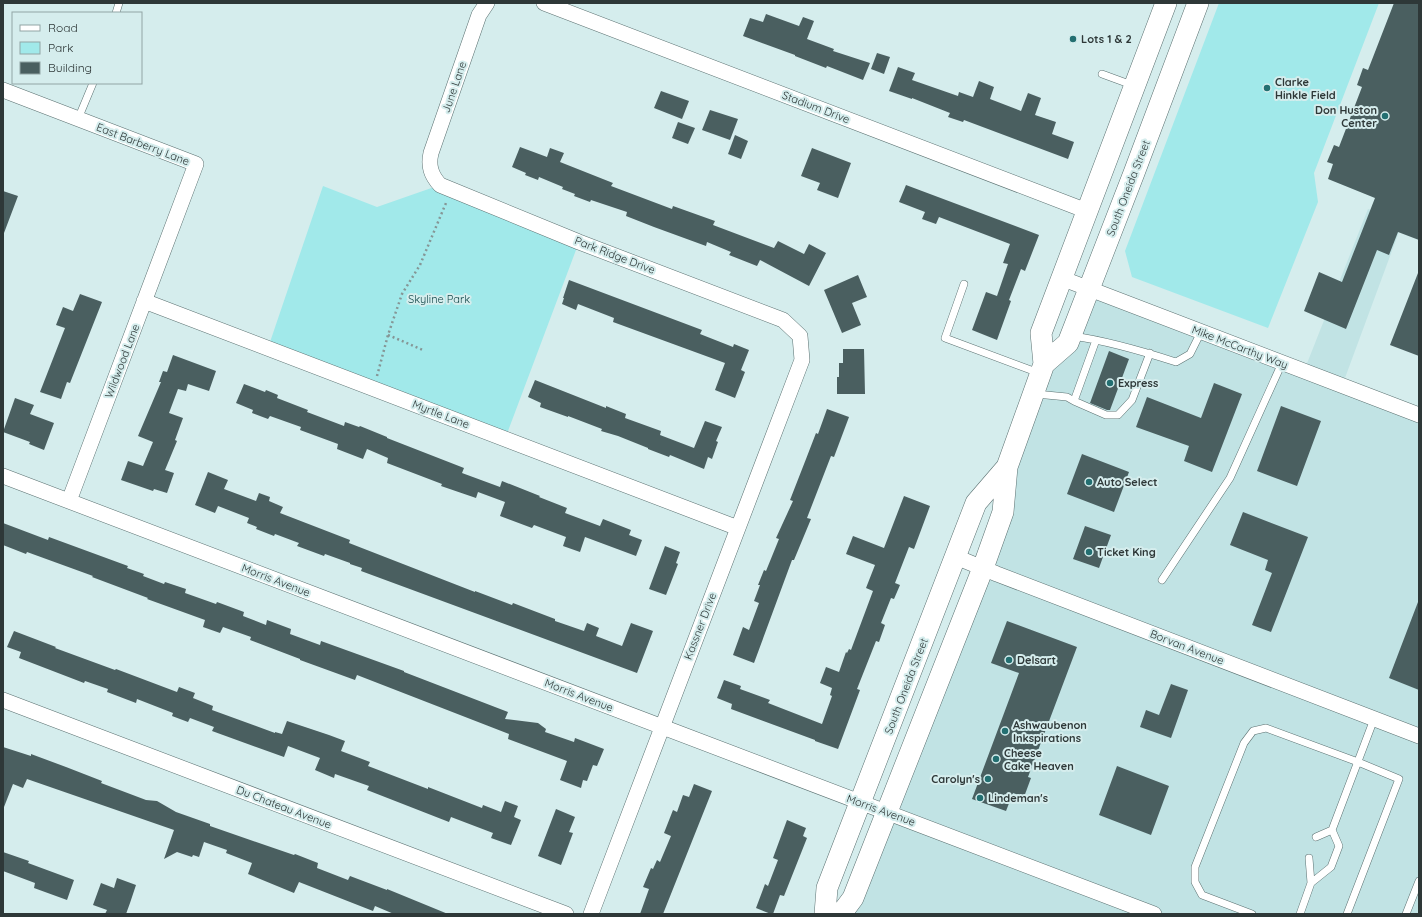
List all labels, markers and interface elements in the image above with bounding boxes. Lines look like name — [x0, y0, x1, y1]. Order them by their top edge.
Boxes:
legend — [12, 12, 142, 84]
text: Road — [48, 20, 78, 35]
place label: Lots 1 & 2 — [1081, 32, 1132, 46]
marker: Lots 1 & 2 — [1068, 34, 1078, 44]
text: Park — [48, 40, 73, 55]
text: Building — [48, 60, 92, 75]
street label: June Lane — [439, 60, 469, 114]
place label: Clarke Hinkle Field — [1275, 75, 1336, 102]
marker: Clarke Hinkle Field — [1262, 83, 1272, 93]
street label: Stadium Drive — [780, 88, 852, 126]
place label: Don Huston Center — [1315, 103, 1377, 130]
marker: Don Huston Center — [1380, 111, 1390, 121]
street label: East Barberry Lane — [94, 120, 192, 168]
street label: South Oneida Street — [1103, 138, 1153, 238]
street label: Park Ridge Drive — [573, 233, 657, 277]
park label: Skyline Park — [408, 292, 470, 306]
street label: Wildwood Lane — [101, 322, 143, 400]
street label: Mike McCarthy Way — [1190, 322, 1290, 372]
place label: Express — [1118, 376, 1158, 390]
marker: Express — [1105, 378, 1115, 388]
street label: Myrtle Lane — [410, 397, 472, 431]
place label: Auto Select — [1097, 475, 1157, 489]
marker: Auto Select — [1084, 477, 1094, 487]
place label: Ticket King — [1097, 545, 1156, 559]
marker: Ticket King — [1084, 547, 1094, 557]
street label: Morris Avenue — [240, 560, 312, 600]
street label: Kassner Drive — [681, 590, 719, 662]
street label: Borvan Avenue — [1148, 626, 1226, 668]
street label: South Oneida Street — [881, 636, 931, 736]
place label: Delsart — [1017, 653, 1056, 667]
marker: Delsart — [1004, 655, 1014, 665]
street label: Morris Avenue — [543, 675, 615, 715]
place label: Ashwaubenon Inkspirations — [1013, 718, 1087, 745]
marker: Ashwaubenon Inkspirations — [1000, 726, 1010, 736]
place label: Cheese Cake Heaven — [1004, 746, 1074, 773]
marker: Cheese Cake Heaven — [991, 754, 1001, 764]
place label: Carolyn's — [931, 772, 980, 786]
marker: Carolyn's — [983, 774, 993, 784]
street label: Du Chateau Avenue — [235, 782, 333, 832]
street label: Morris Avenue — [845, 791, 917, 829]
place label: Lindeman's — [988, 791, 1048, 805]
marker: Lindeman's — [975, 793, 985, 803]

